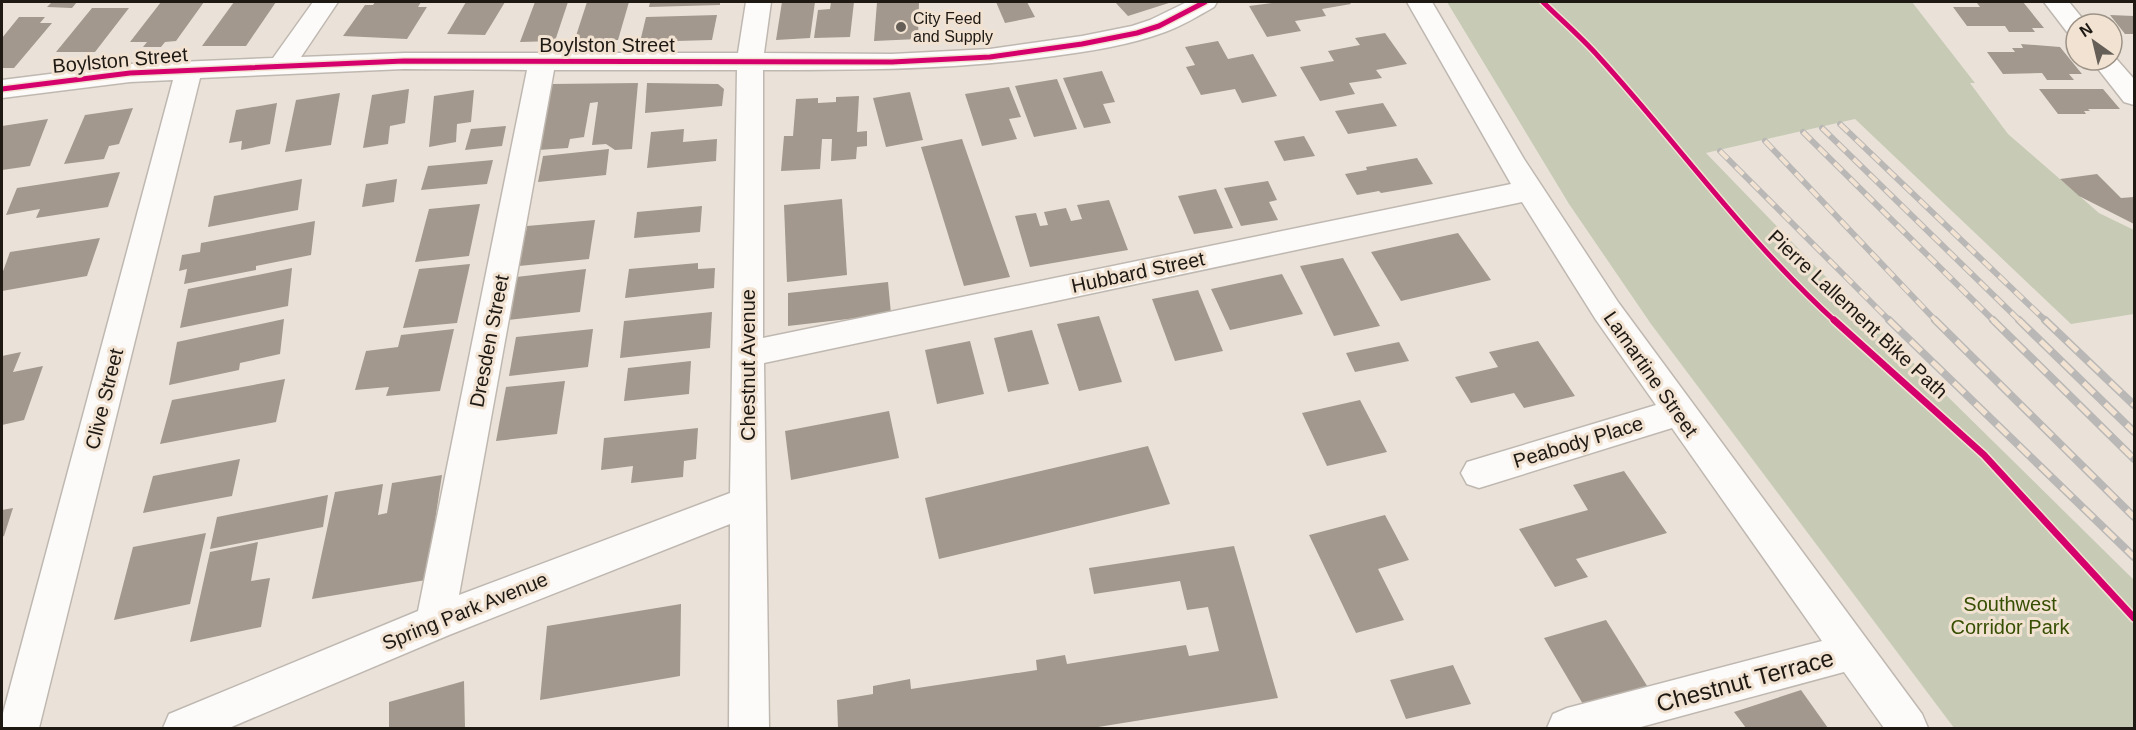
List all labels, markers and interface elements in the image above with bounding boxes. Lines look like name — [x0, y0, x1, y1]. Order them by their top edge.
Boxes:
place label: City Feed and Supply — [913, 10, 993, 45]
north arrow — [2064, 12, 2124, 72]
marker: City Feed and Supply — [894, 20, 908, 34]
text: N — [2076, 20, 2095, 40]
street label: Boylston Street — [539, 34, 675, 56]
street label: Boylston Street — [51, 43, 189, 77]
street label: Pierre Lallement Bike Path — [1764, 225, 1952, 403]
street label: Hubbard Street — [1069, 247, 1207, 297]
street label: Dresden Street — [465, 272, 513, 409]
street label: Chestnut Avenue — [737, 289, 759, 441]
street label: Lamartine Street — [1600, 307, 1703, 441]
street label: Clive Street — [81, 346, 127, 452]
street label: Peabody Place — [1510, 412, 1646, 472]
street label: Spring Park Avenue — [379, 568, 551, 654]
park label: Southwest Corridor Park — [1951, 593, 2070, 638]
street label: Chestnut Terrace — [1653, 644, 1836, 717]

